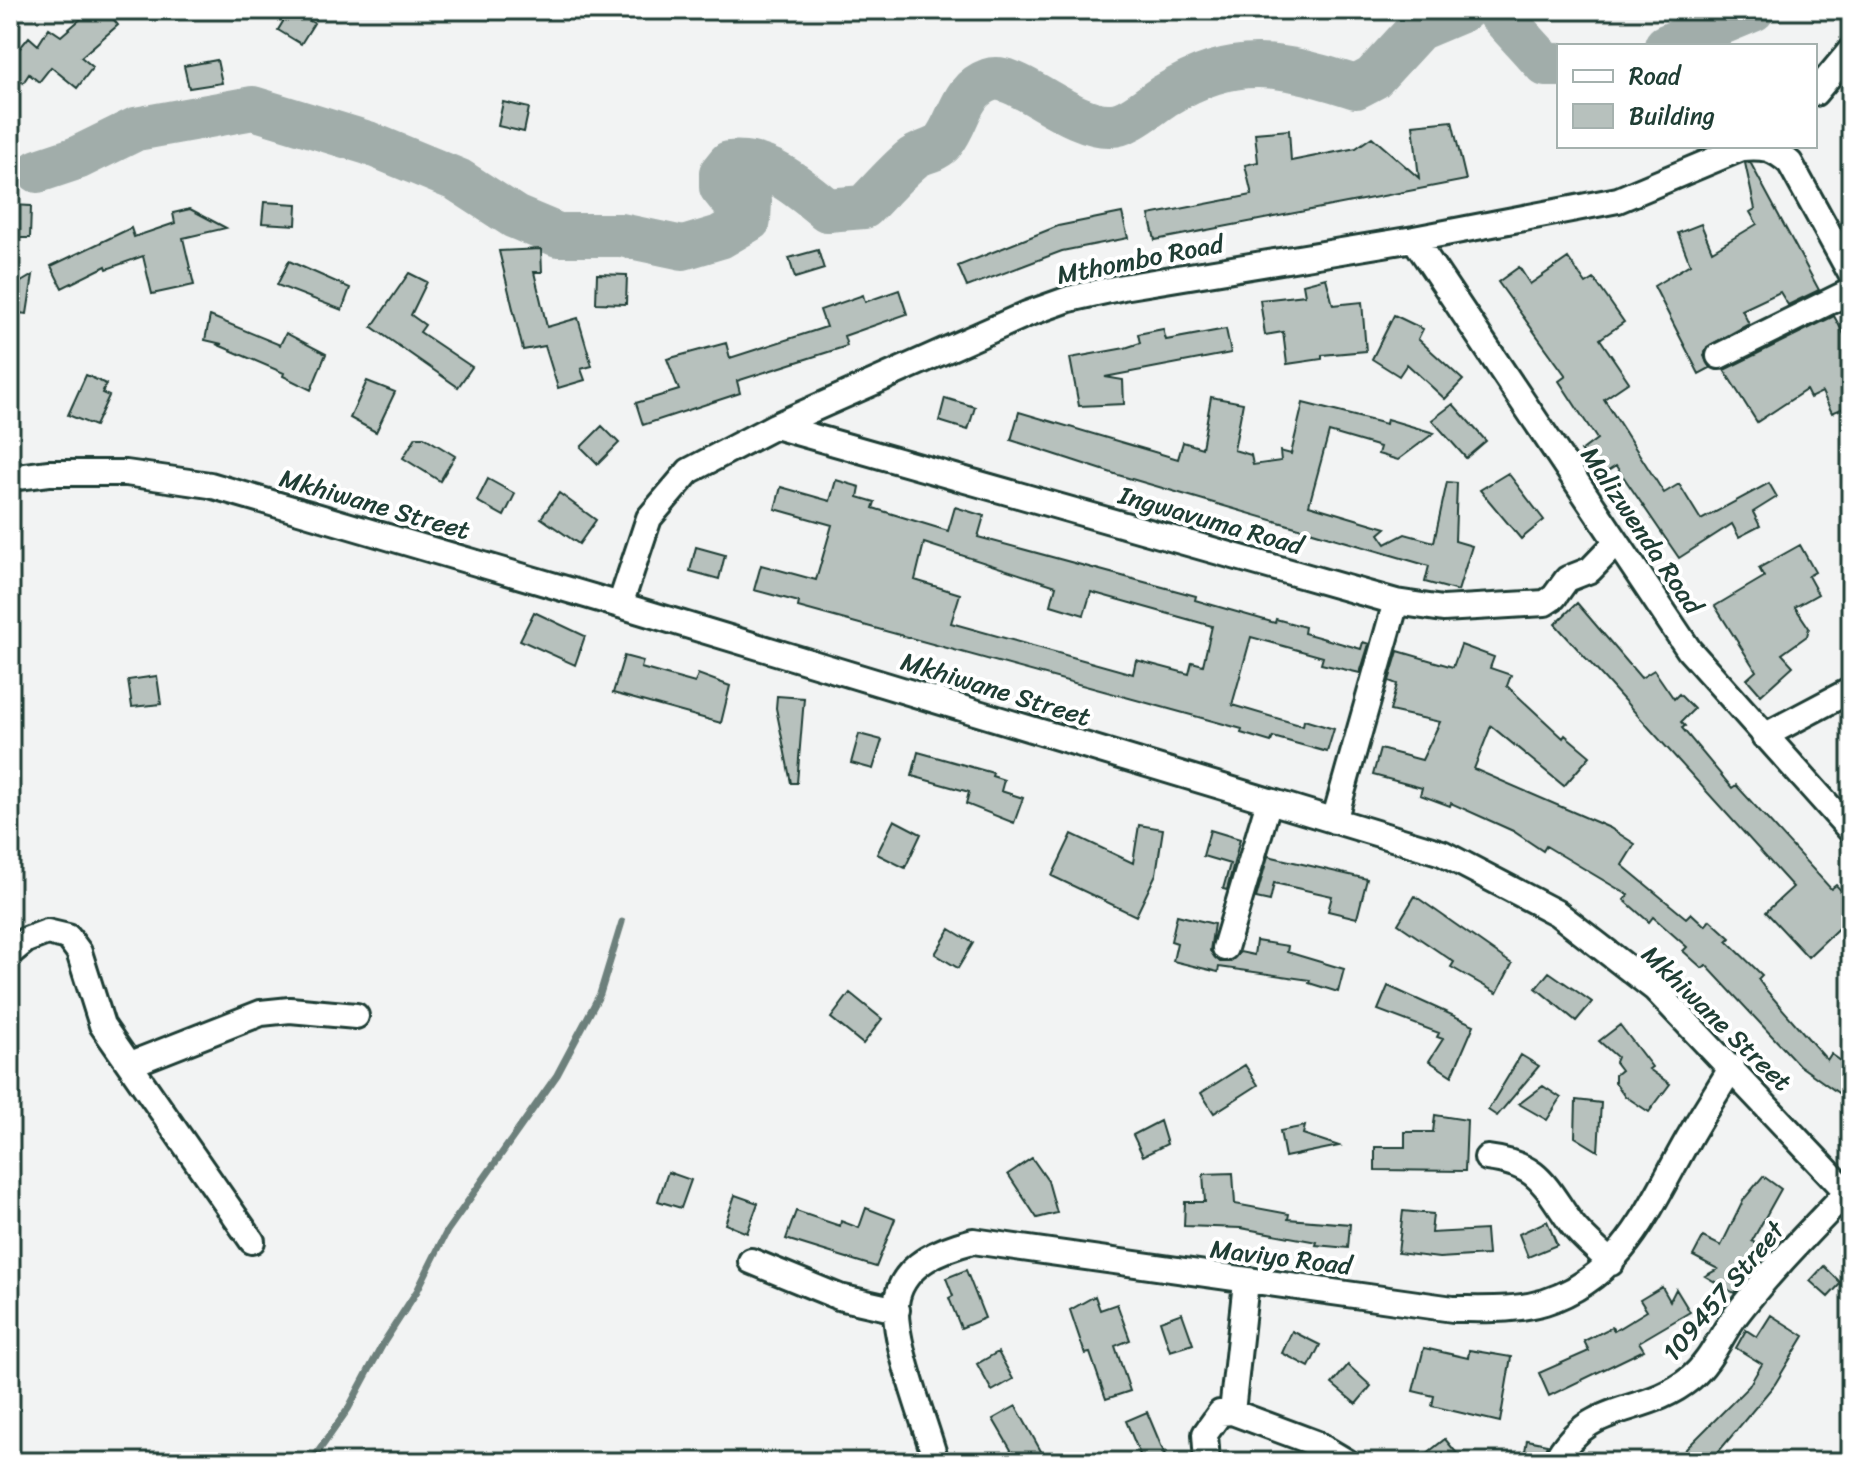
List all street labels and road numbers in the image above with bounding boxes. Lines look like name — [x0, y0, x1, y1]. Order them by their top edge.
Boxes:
street label: Mthombo Road — [1053, 220, 1230, 298]
street label: Malizwenda Road — [1568, 436, 1717, 626]
street label: Mkhiwane Street — [274, 455, 476, 553]
street label: Ingwavuma Road — [1112, 471, 1311, 569]
street label: Mkhiwane Street — [895, 638, 1097, 740]
street label: Mkhiwane Street — [1630, 933, 1804, 1103]
street label: 109457 Street — [1650, 1209, 1797, 1372]
street label: Maviyo Road — [1208, 1225, 1357, 1289]

